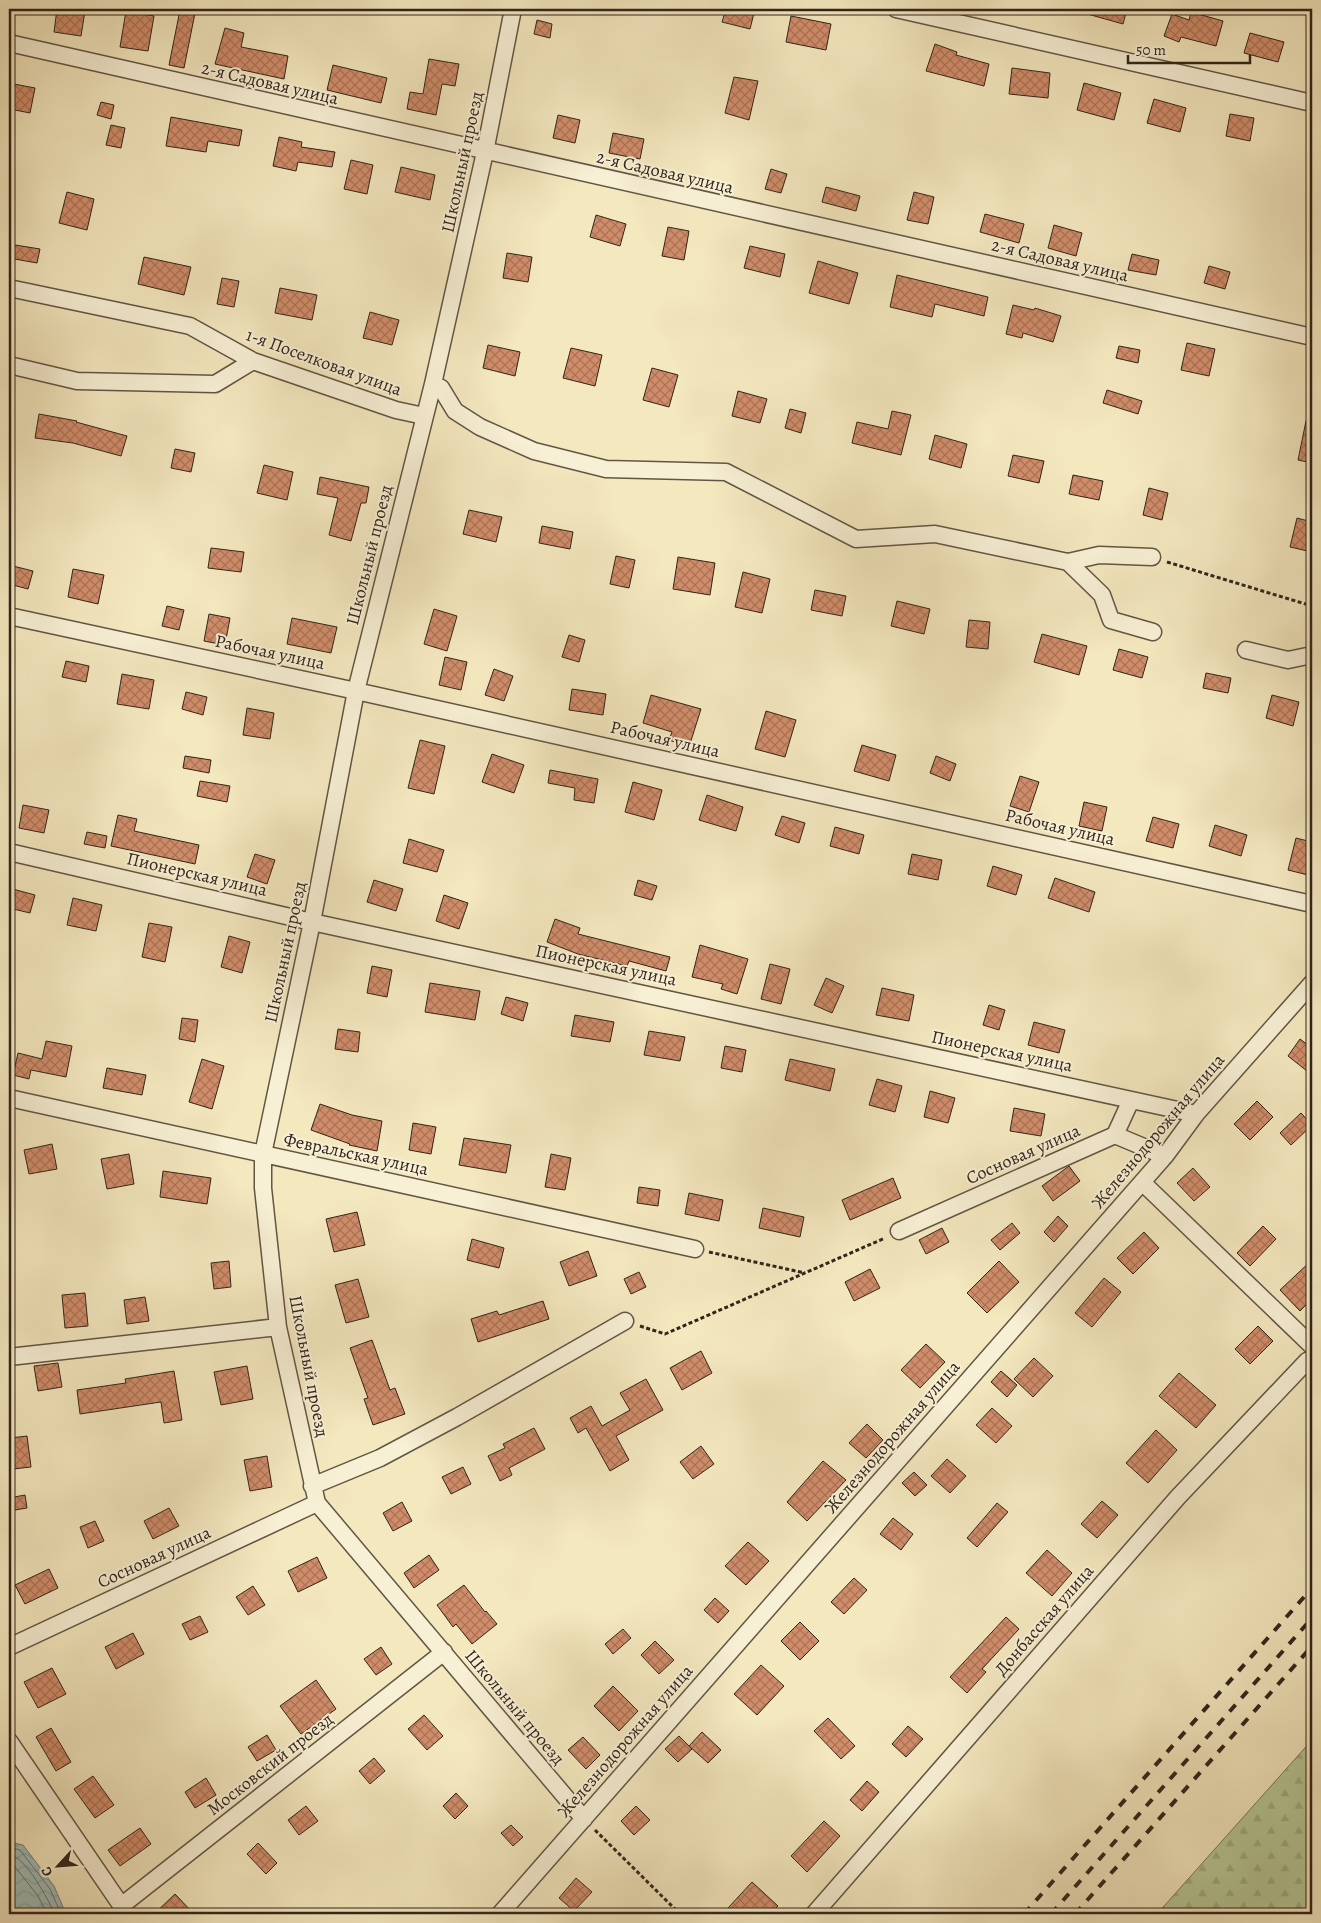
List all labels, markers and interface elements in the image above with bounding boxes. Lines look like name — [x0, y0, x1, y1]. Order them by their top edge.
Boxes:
scale bar — [1128, 32, 1251, 64]
text: 50 m — [1136, 40, 1166, 60]
street label: 2-я Садовая улица — [199, 56, 342, 111]
street label: Школьный проезд — [435, 89, 489, 235]
street label: 2-я Садовая улица — [594, 145, 737, 200]
street label: 2-я Садовая улица — [989, 233, 1132, 288]
street label: 1-я Поселковая улица — [243, 323, 406, 402]
street label: Школьный проезд — [340, 482, 398, 628]
street label: Рабочая улица — [213, 629, 328, 675]
street label: Рабочая улица — [608, 715, 723, 763]
street label: Рабочая улица — [1003, 803, 1118, 851]
street label: Пионерская улица — [124, 846, 270, 902]
street label: Школьный проезд — [258, 879, 312, 1025]
street label: Пионерская улица — [533, 938, 679, 992]
street label: Пионерская улица — [929, 1024, 1075, 1078]
street label: Железнодорожная улица — [1086, 1048, 1230, 1213]
street label: Сосновая улица — [962, 1118, 1084, 1190]
street label: Февральская улица — [281, 1127, 431, 1181]
street label: Школьный проезд — [283, 1293, 335, 1439]
street label: Железнодорожная улица — [819, 1355, 966, 1519]
street label: Сосновая улица — [93, 1520, 215, 1594]
street label: Донбасская улица — [989, 1559, 1099, 1681]
street label: Школьный проезд — [460, 1644, 571, 1770]
street label: Железнодорожная улица — [552, 1659, 699, 1823]
street label: Московский проезд — [202, 1707, 338, 1821]
north arrow — [32, 1840, 82, 1890]
text: С — [36, 1863, 57, 1880]

